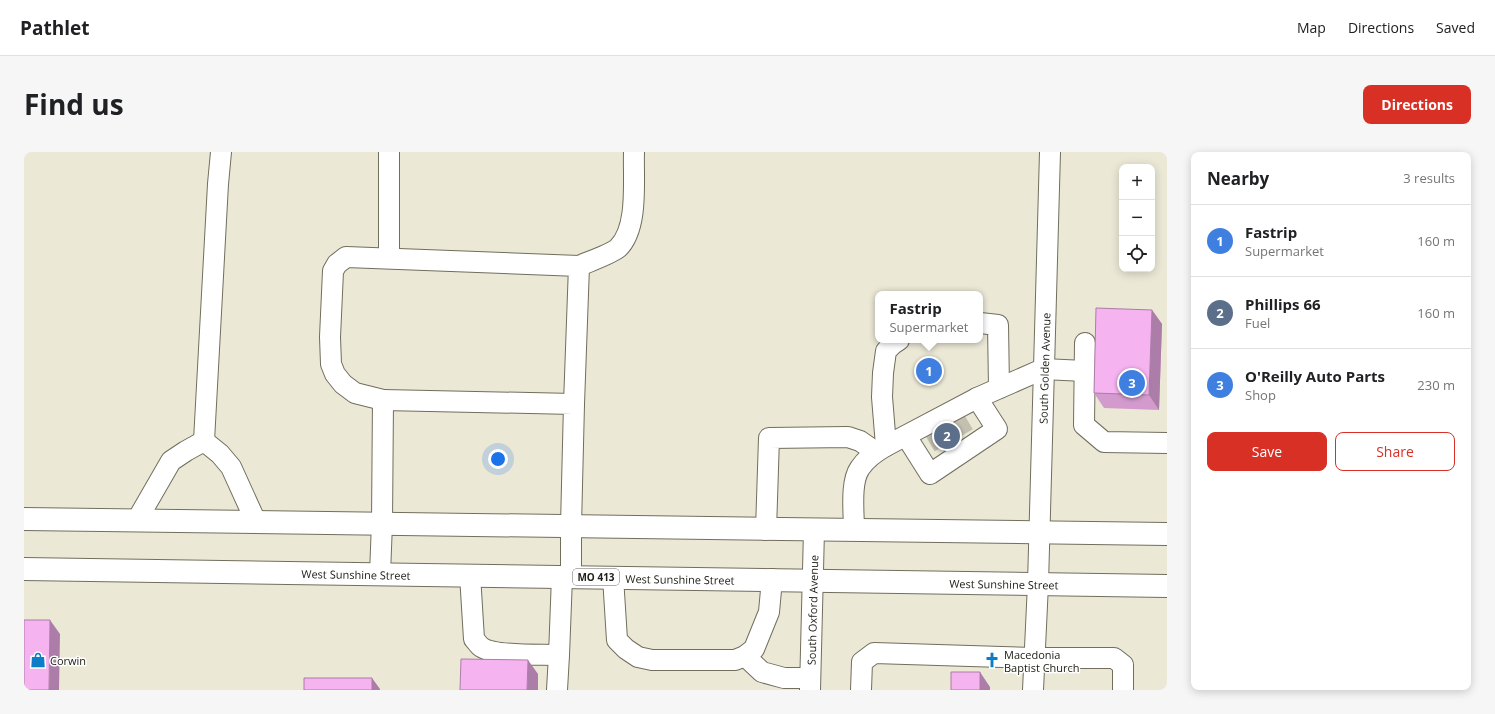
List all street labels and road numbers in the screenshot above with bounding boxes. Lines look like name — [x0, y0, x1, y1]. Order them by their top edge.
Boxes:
street label: South Golden Avenue — [1035, 312, 1053, 424]
street label: South Oxford Avenue — [803, 555, 821, 665]
street label: West Sunshine Street — [301, 566, 411, 582]
road number: MO 413 — [573, 569, 619, 585]
street label: West Sunshine Street — [625, 570, 735, 587]
street label: West Sunshine Street — [949, 575, 1059, 592]

